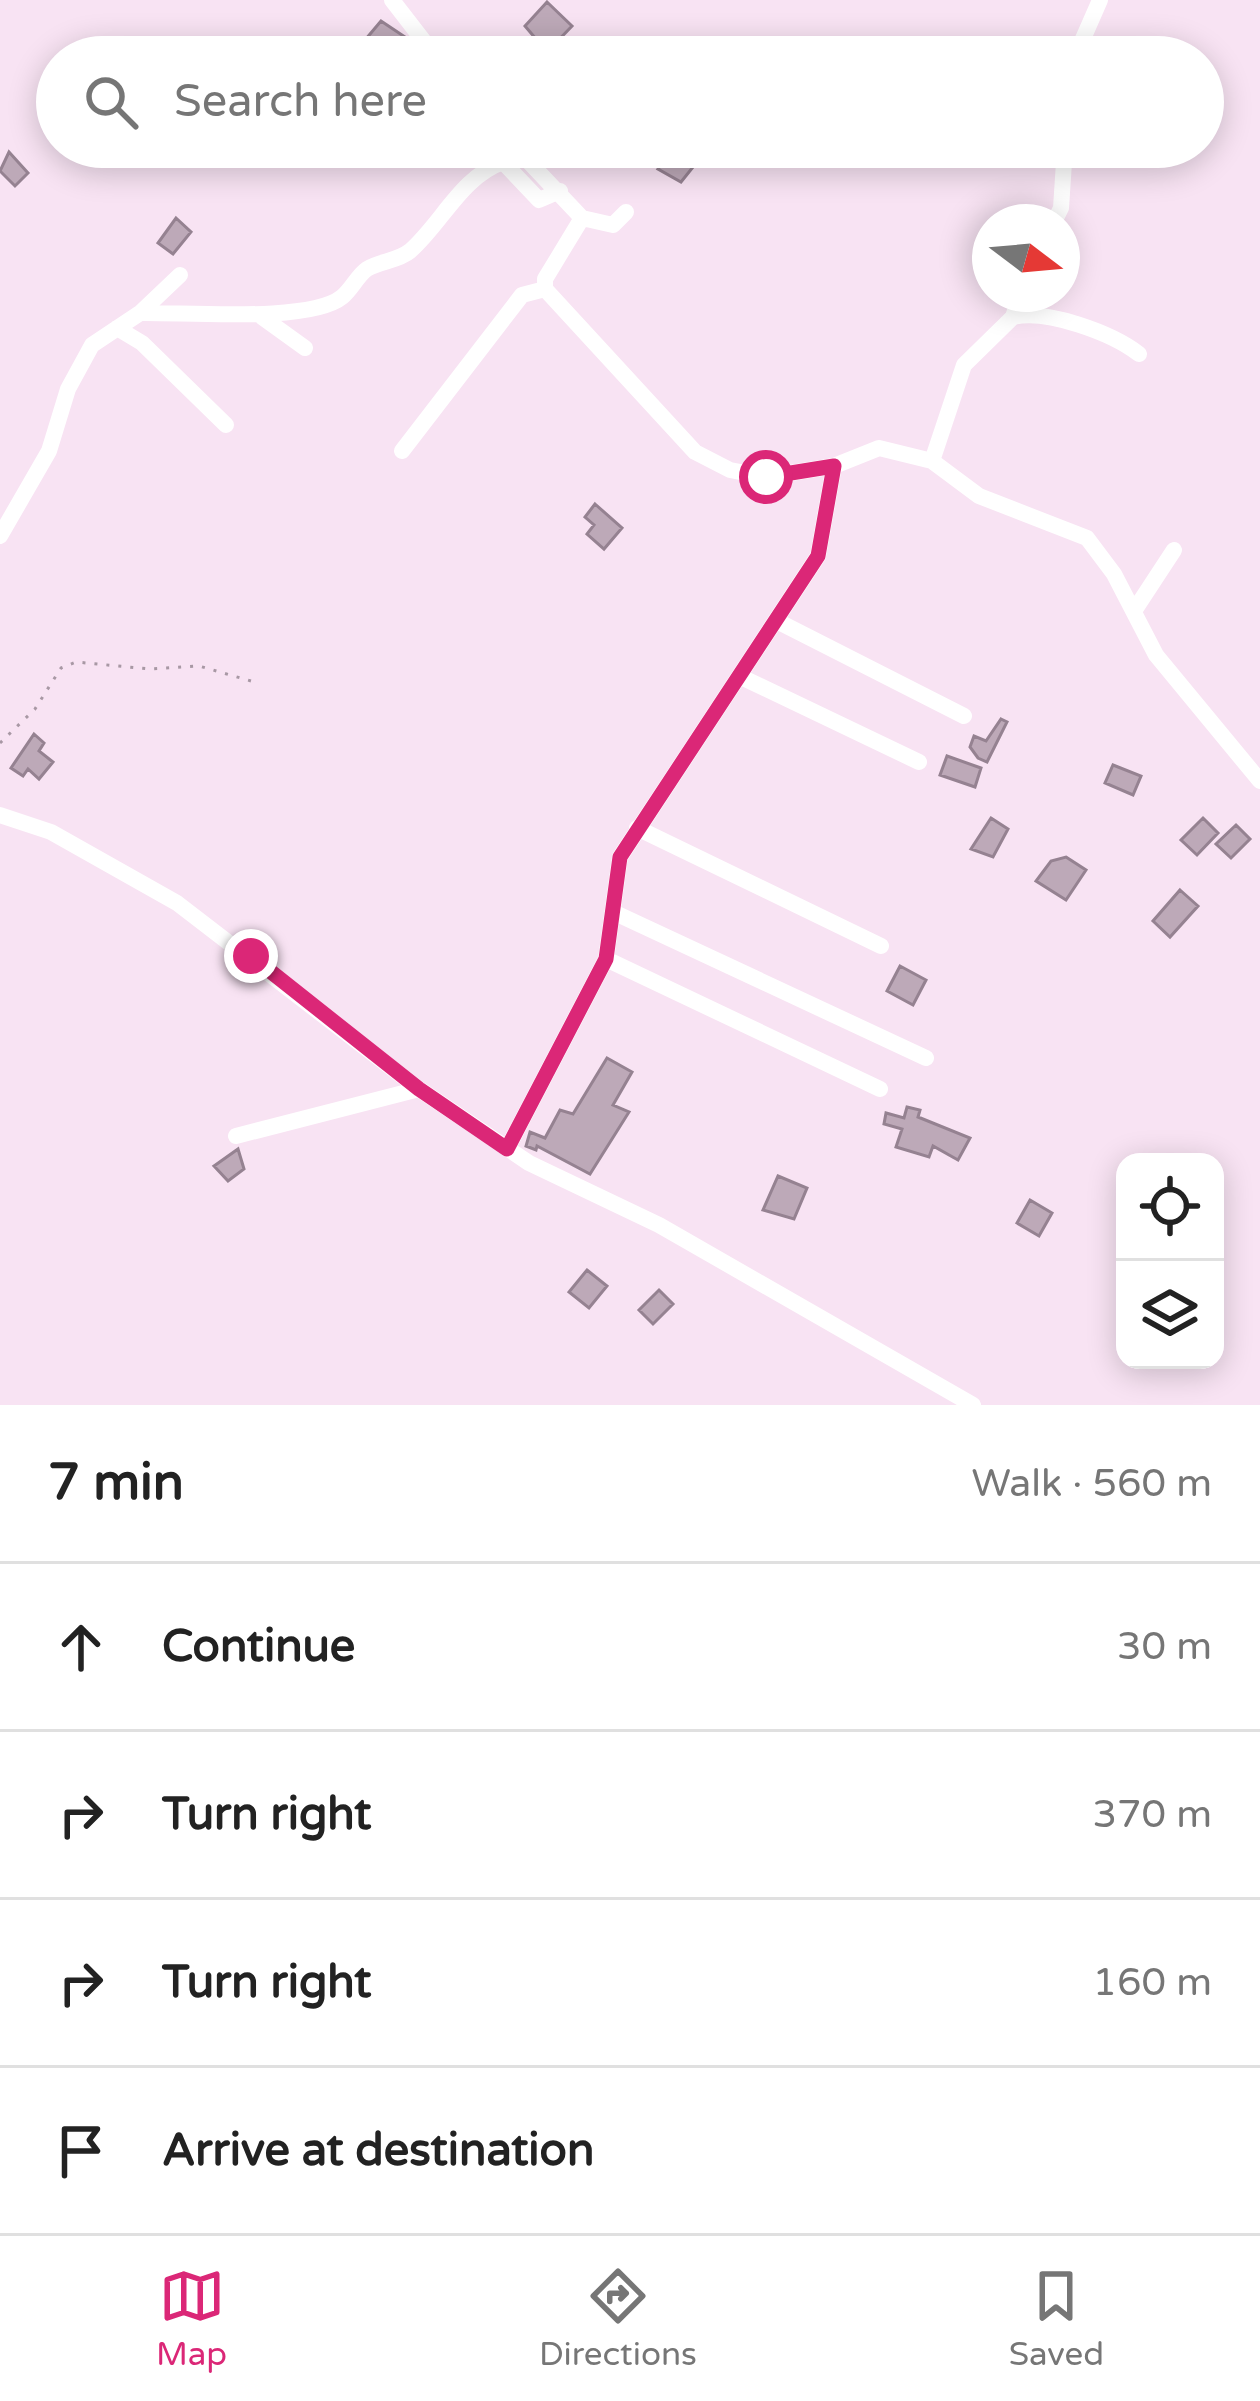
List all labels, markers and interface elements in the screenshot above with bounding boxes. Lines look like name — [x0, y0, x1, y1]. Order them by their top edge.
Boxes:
search box — [36, 36, 1224, 168]
icon: search — [78, 69, 144, 135]
text: Search here — [174, 75, 427, 129]
north arrow — [972, 204, 1080, 312]
route start — [739, 450, 793, 504]
route end — [224, 929, 278, 983]
map controls — [1116, 1153, 1224, 1369]
button: locate — [1116, 1153, 1224, 1261]
button: layers — [1116, 1261, 1224, 1369]
text: 7 min — [48, 1452, 184, 1514]
text: Walk · 560 m — [971, 1460, 1212, 1507]
icon: ahead — [48, 1614, 114, 1680]
text: Continue — [162, 1620, 355, 1674]
text: 30 m — [1117, 1623, 1212, 1670]
icon: right — [48, 1782, 114, 1848]
text: Turn right — [162, 1788, 371, 1842]
text: 370 m — [1093, 1791, 1212, 1838]
icon: right — [48, 1950, 114, 2016]
text: Turn right — [162, 1956, 371, 2010]
text: 160 m — [1093, 1959, 1212, 2006]
icon: arrive — [48, 2118, 114, 2184]
text: Arrive at destination — [162, 2124, 594, 2178]
tab: Map — [156, 2263, 227, 2374]
tab: Directions — [539, 2263, 697, 2374]
tab: Saved — [1009, 2263, 1104, 2374]

